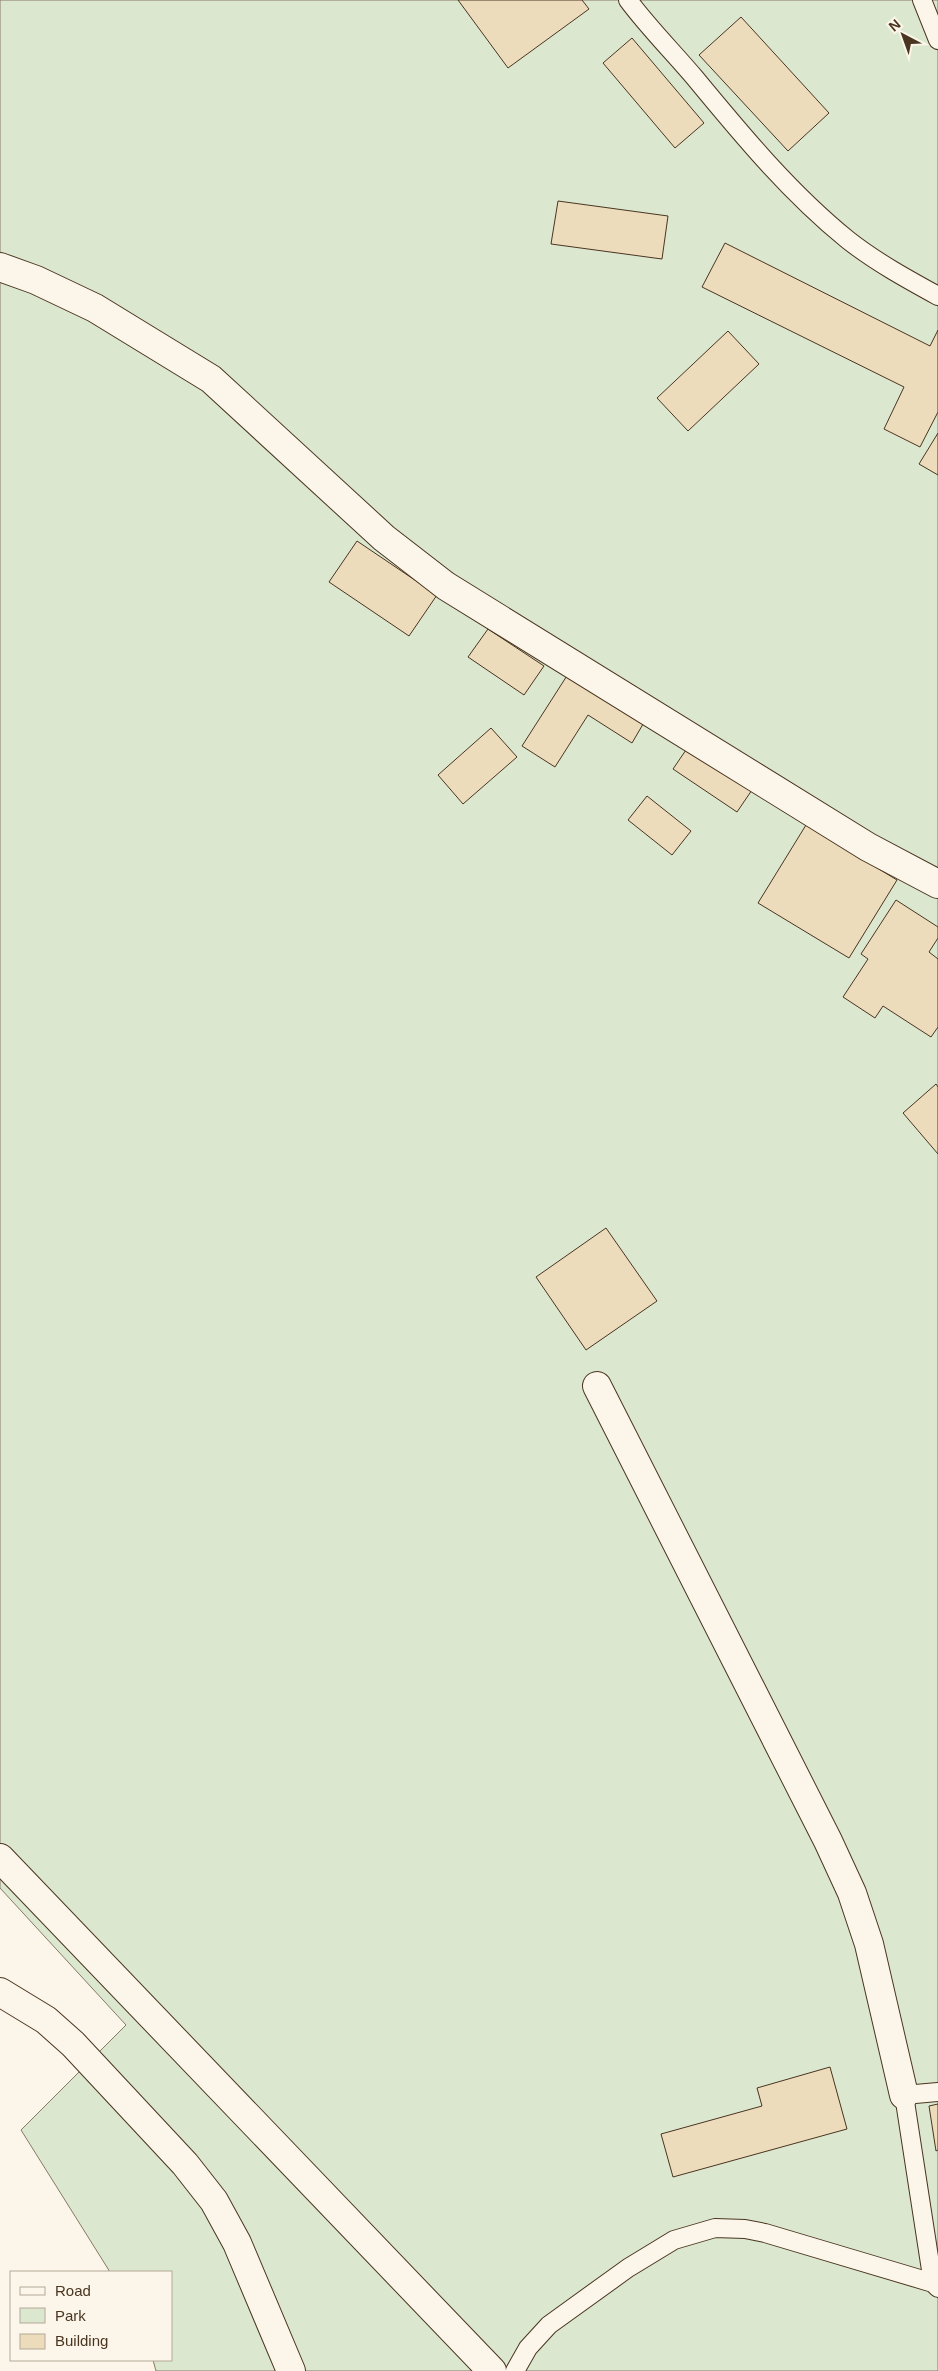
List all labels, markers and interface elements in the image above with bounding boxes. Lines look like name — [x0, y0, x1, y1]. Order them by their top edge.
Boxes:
north arrow — [878, 10, 928, 60]
text: N — [885, 16, 904, 35]
legend — [10, 2271, 172, 2361]
text: Road — [55, 2282, 91, 2299]
text: Park — [55, 2307, 86, 2324]
text: Building — [55, 2332, 108, 2349]

